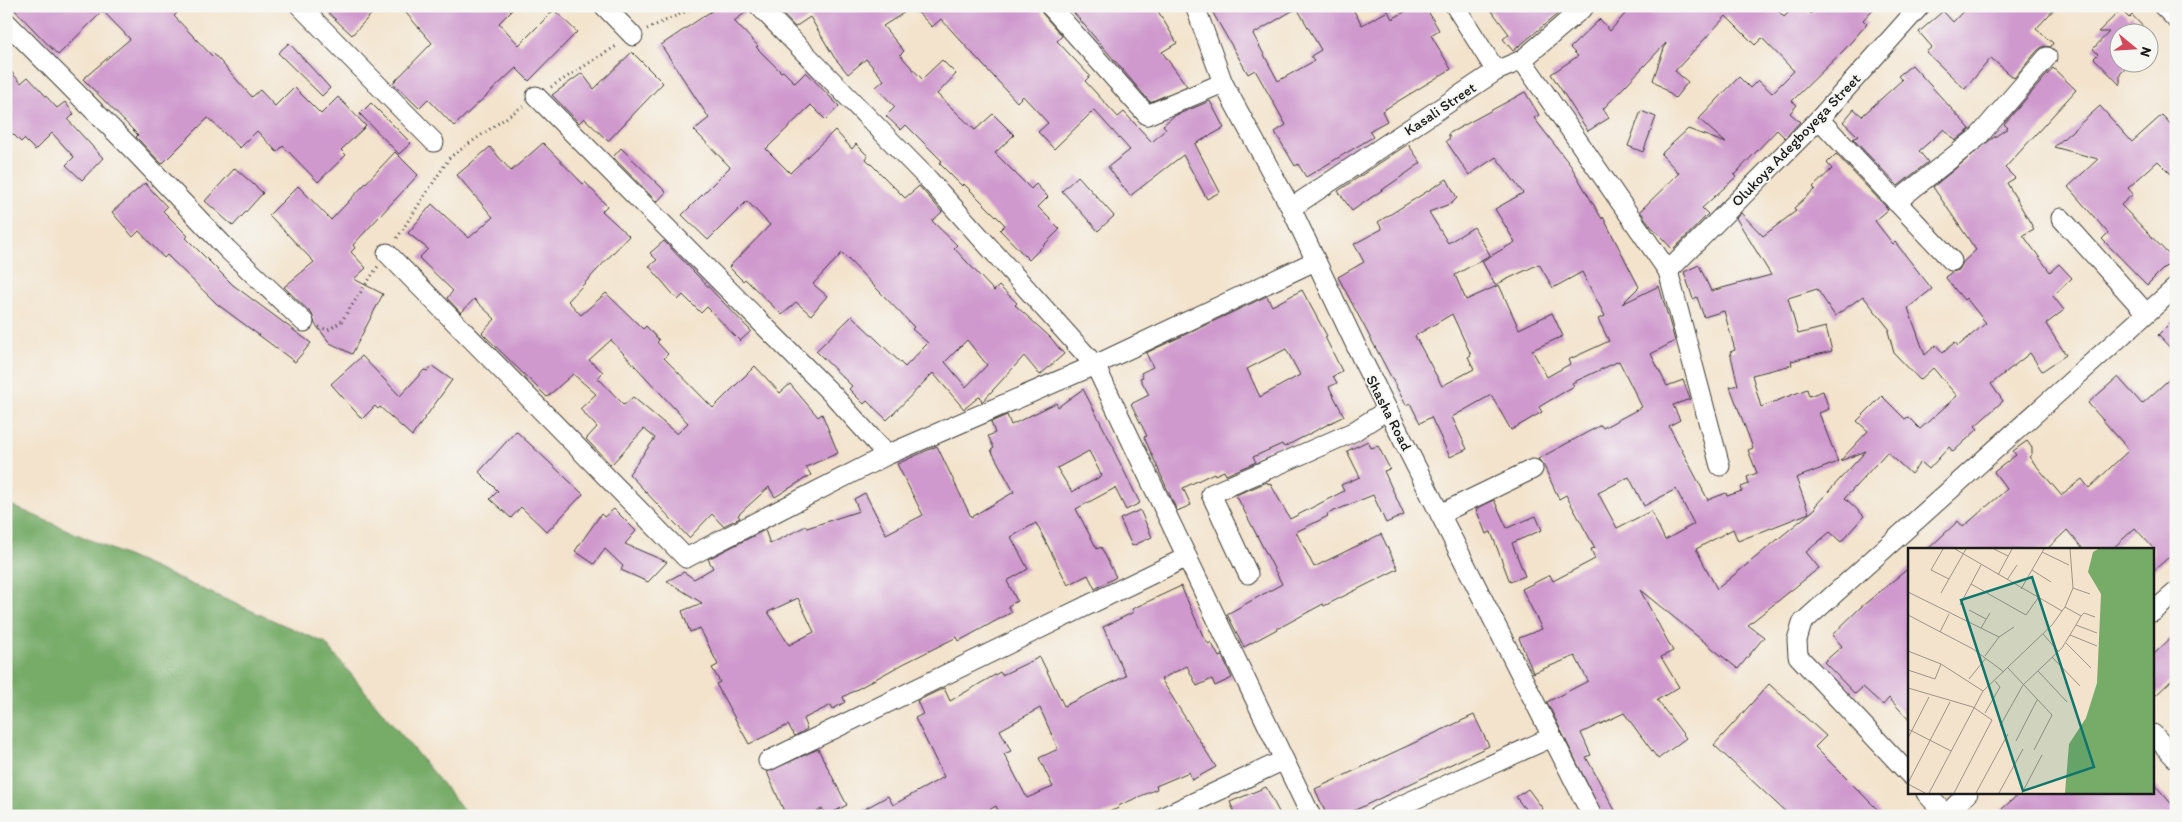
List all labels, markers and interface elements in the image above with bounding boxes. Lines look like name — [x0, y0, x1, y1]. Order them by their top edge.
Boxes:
north arrow — [2110, 22, 2160, 72]
text: N — [2136, 45, 2155, 59]
street label: Olukoya Adegboyega Street — [1728, 69, 1865, 210]
street label: Kasali Street — [1401, 78, 1480, 140]
street label: Shasha Road — [1362, 372, 1416, 454]
inset map — [1908, 548, 2154, 794]

